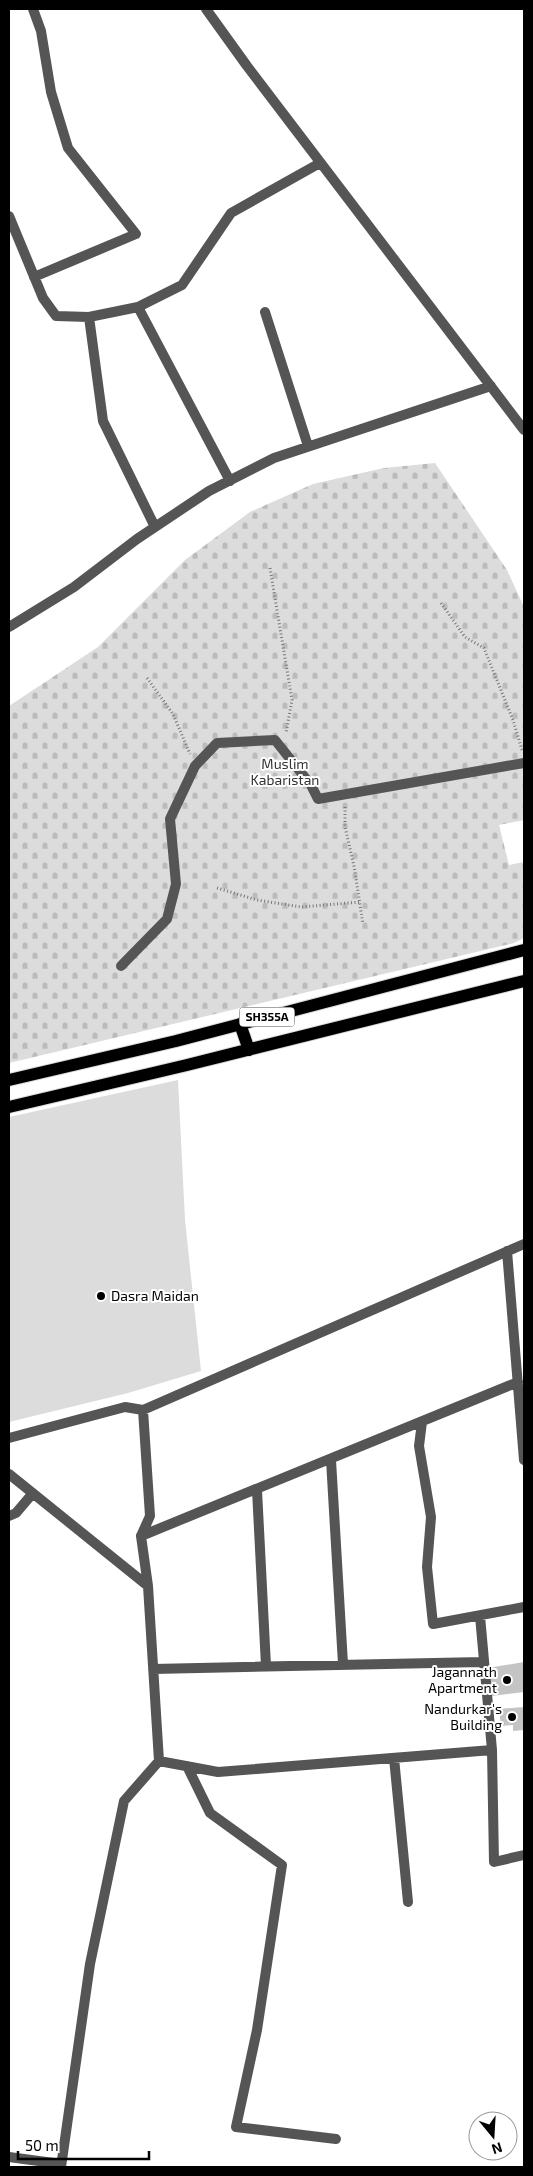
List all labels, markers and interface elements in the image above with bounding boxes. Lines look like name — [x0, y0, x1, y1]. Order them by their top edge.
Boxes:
park label: Muslim Kabaristan — [251, 755, 319, 788]
road number: SH355A — [240, 1008, 294, 1026]
place label: Dasra Maidan — [111, 1287, 199, 1304]
marker: Dasra Maidan — [95, 1290, 107, 1302]
place label: Jagannath Apartment — [428, 1663, 497, 1696]
marker: Jagannath Apartment — [501, 1674, 513, 1686]
place label: Nandurkar's Building — [424, 1700, 502, 1733]
marker: Nandurkar's Building — [506, 1711, 518, 1723]
north arrow — [468, 2111, 518, 2161]
scale bar — [18, 2128, 149, 2160]
text: 50 m — [25, 2136, 59, 2154]
text: N — [490, 2139, 505, 2158]

